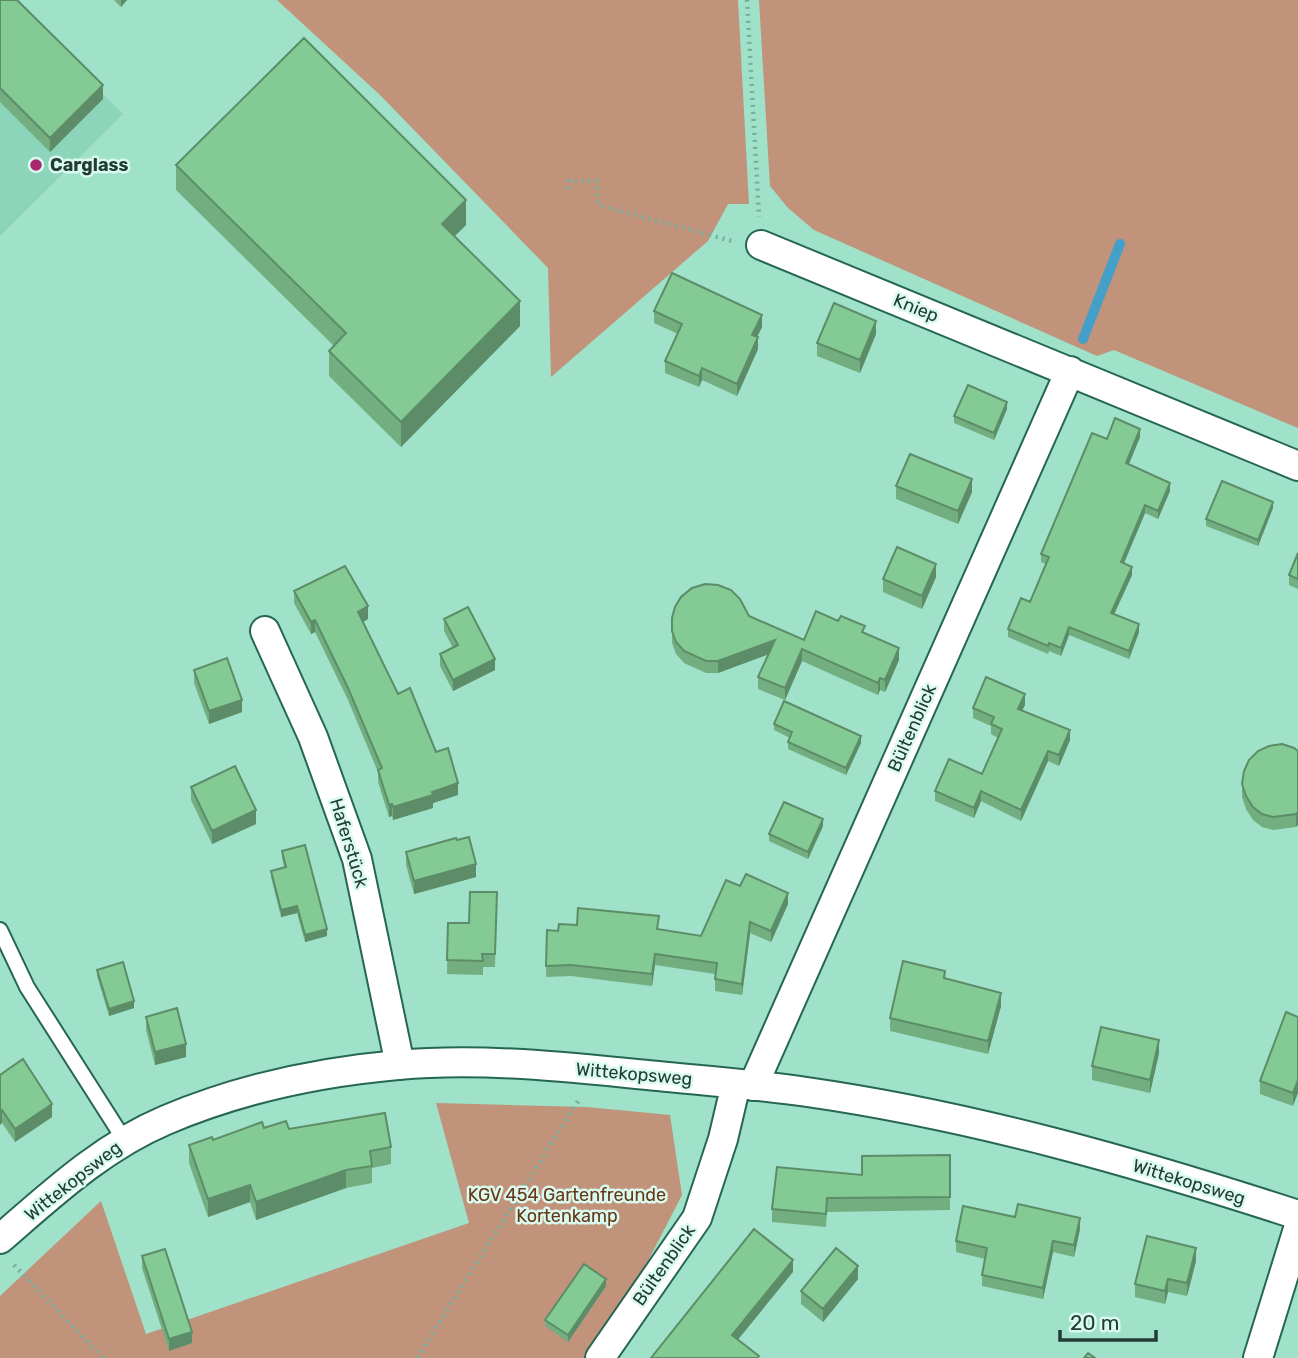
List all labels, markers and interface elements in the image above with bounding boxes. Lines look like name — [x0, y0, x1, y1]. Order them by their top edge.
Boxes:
place label: Carglass — [50, 154, 128, 176]
marker: Carglass — [28, 157, 44, 173]
street label: Kniep — [890, 289, 942, 327]
street label: Bültenblick — [883, 680, 941, 775]
street label: Haferstück — [325, 795, 373, 891]
street label: Wittekopsweg — [575, 1058, 693, 1090]
street label: Wittekopsweg — [20, 1136, 126, 1226]
street label: Wittekopsweg — [1130, 1154, 1248, 1210]
park label: KGV 454 Gartenfreunde Kortenkamp — [468, 1184, 666, 1227]
street label: Bültenblick — [628, 1220, 700, 1310]
scale bar — [1060, 1298, 1156, 1342]
text: 20 m — [1070, 1310, 1119, 1335]

